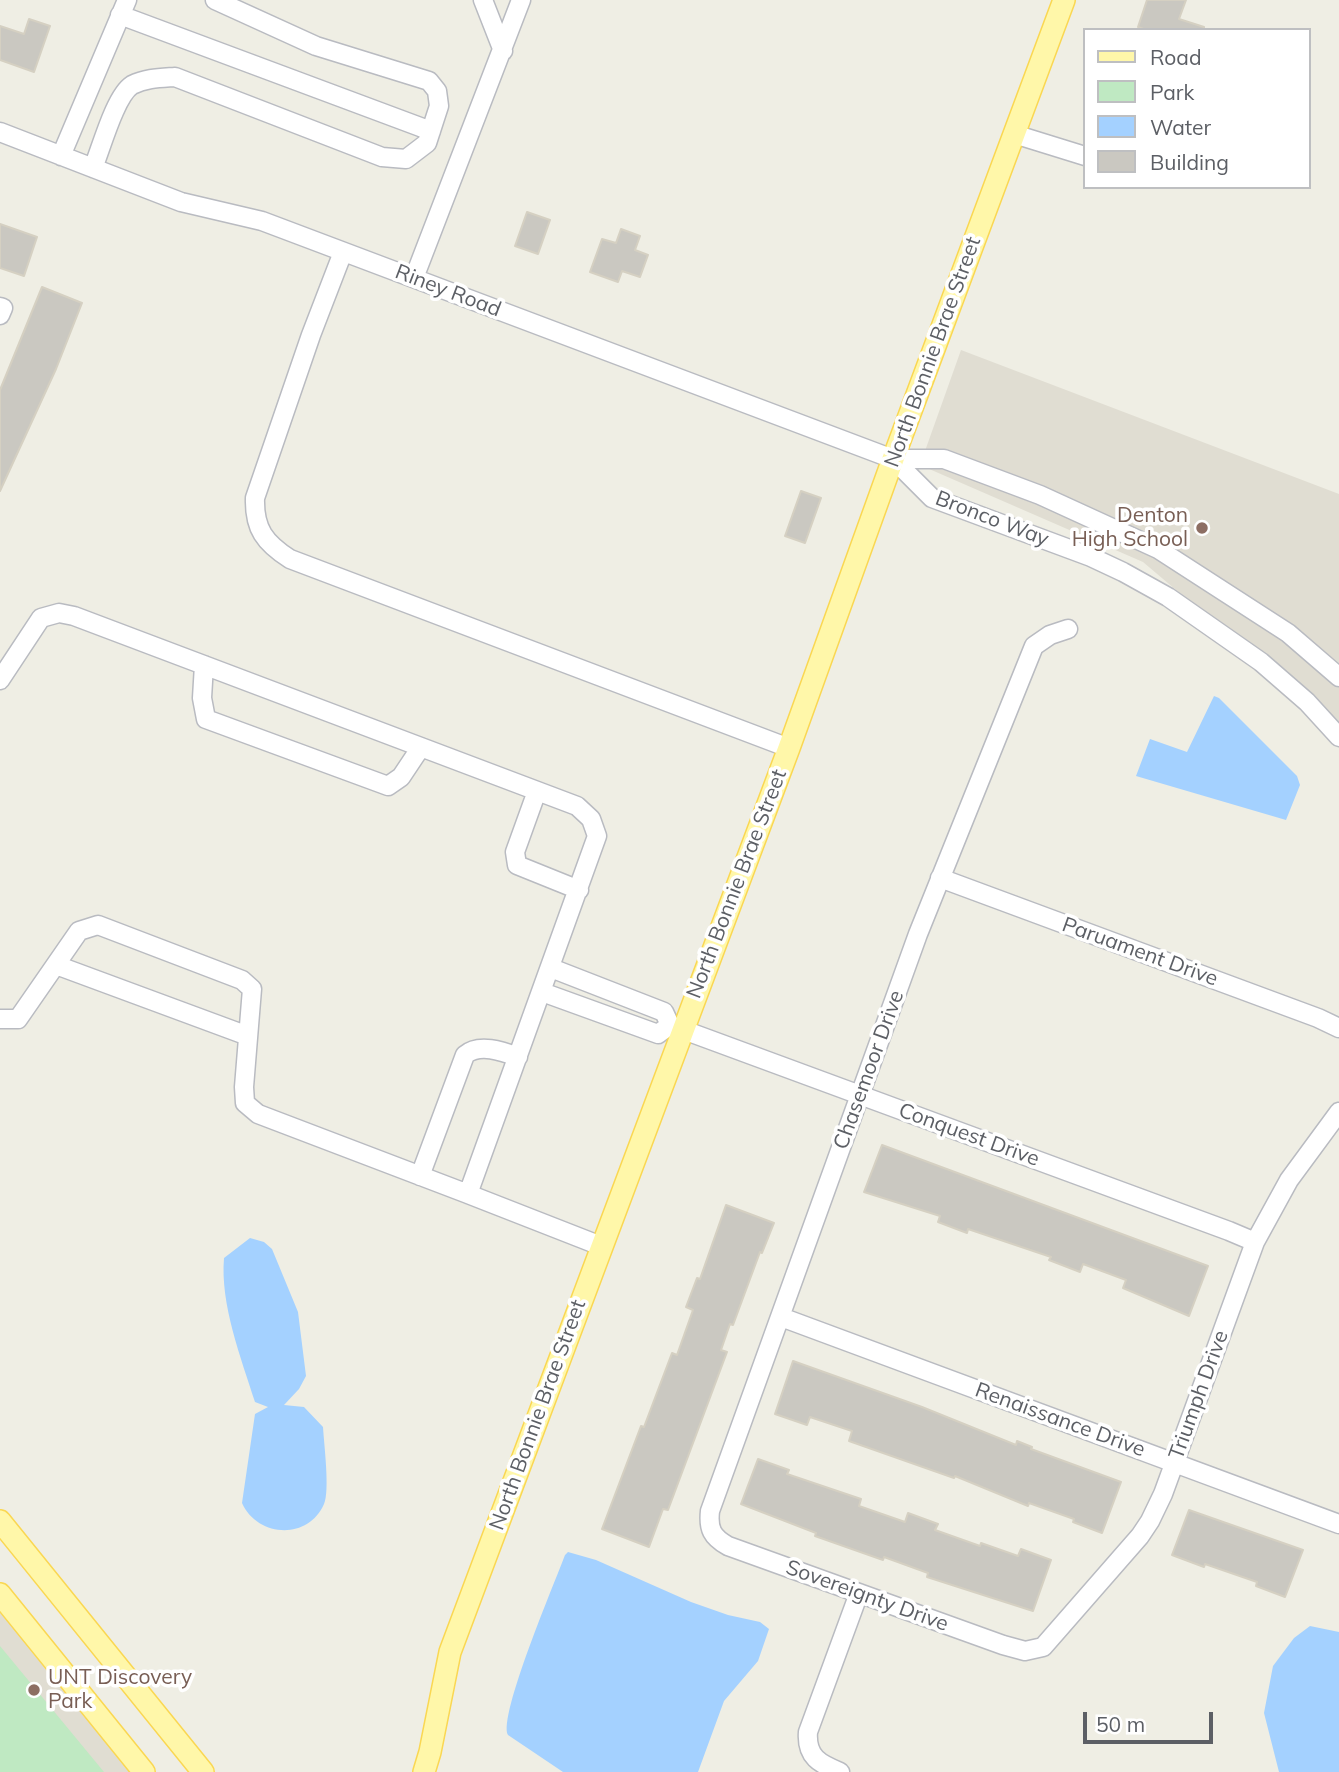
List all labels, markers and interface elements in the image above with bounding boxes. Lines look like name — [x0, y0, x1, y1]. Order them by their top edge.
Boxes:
legend — [1084, 28, 1311, 189]
text: Road — [1150, 44, 1201, 70]
text: Park — [1150, 79, 1194, 105]
text: Water — [1150, 114, 1211, 140]
text: Building — [1150, 149, 1229, 175]
street label: North Bonnie Brae Street — [880, 233, 986, 471]
street label: Riney Road — [392, 259, 504, 323]
street label: Bronco Way — [932, 486, 1052, 552]
place label: Denton High School — [1072, 503, 1188, 553]
marker: Denton High School — [1194, 520, 1210, 536]
street label: North Bonnie Brae Street — [682, 766, 792, 1002]
street label: Paruament Drive — [1059, 912, 1221, 992]
street label: Chasemoor Drive — [829, 987, 909, 1153]
street label: Conquest Drive — [895, 1098, 1043, 1172]
street label: North Bonnie Brae Street — [485, 1296, 591, 1534]
street label: Triumph Drive — [1164, 1327, 1234, 1463]
street label: Renaissance Drive — [972, 1378, 1148, 1462]
street label: Sovereignty Drive — [782, 1555, 952, 1637]
place label: UNT Discovery Park — [48, 1665, 192, 1715]
marker: UNT Discovery Park — [26, 1682, 42, 1698]
scale bar — [1087, 1698, 1216, 1742]
text: 50 m — [1096, 1711, 1145, 1737]

